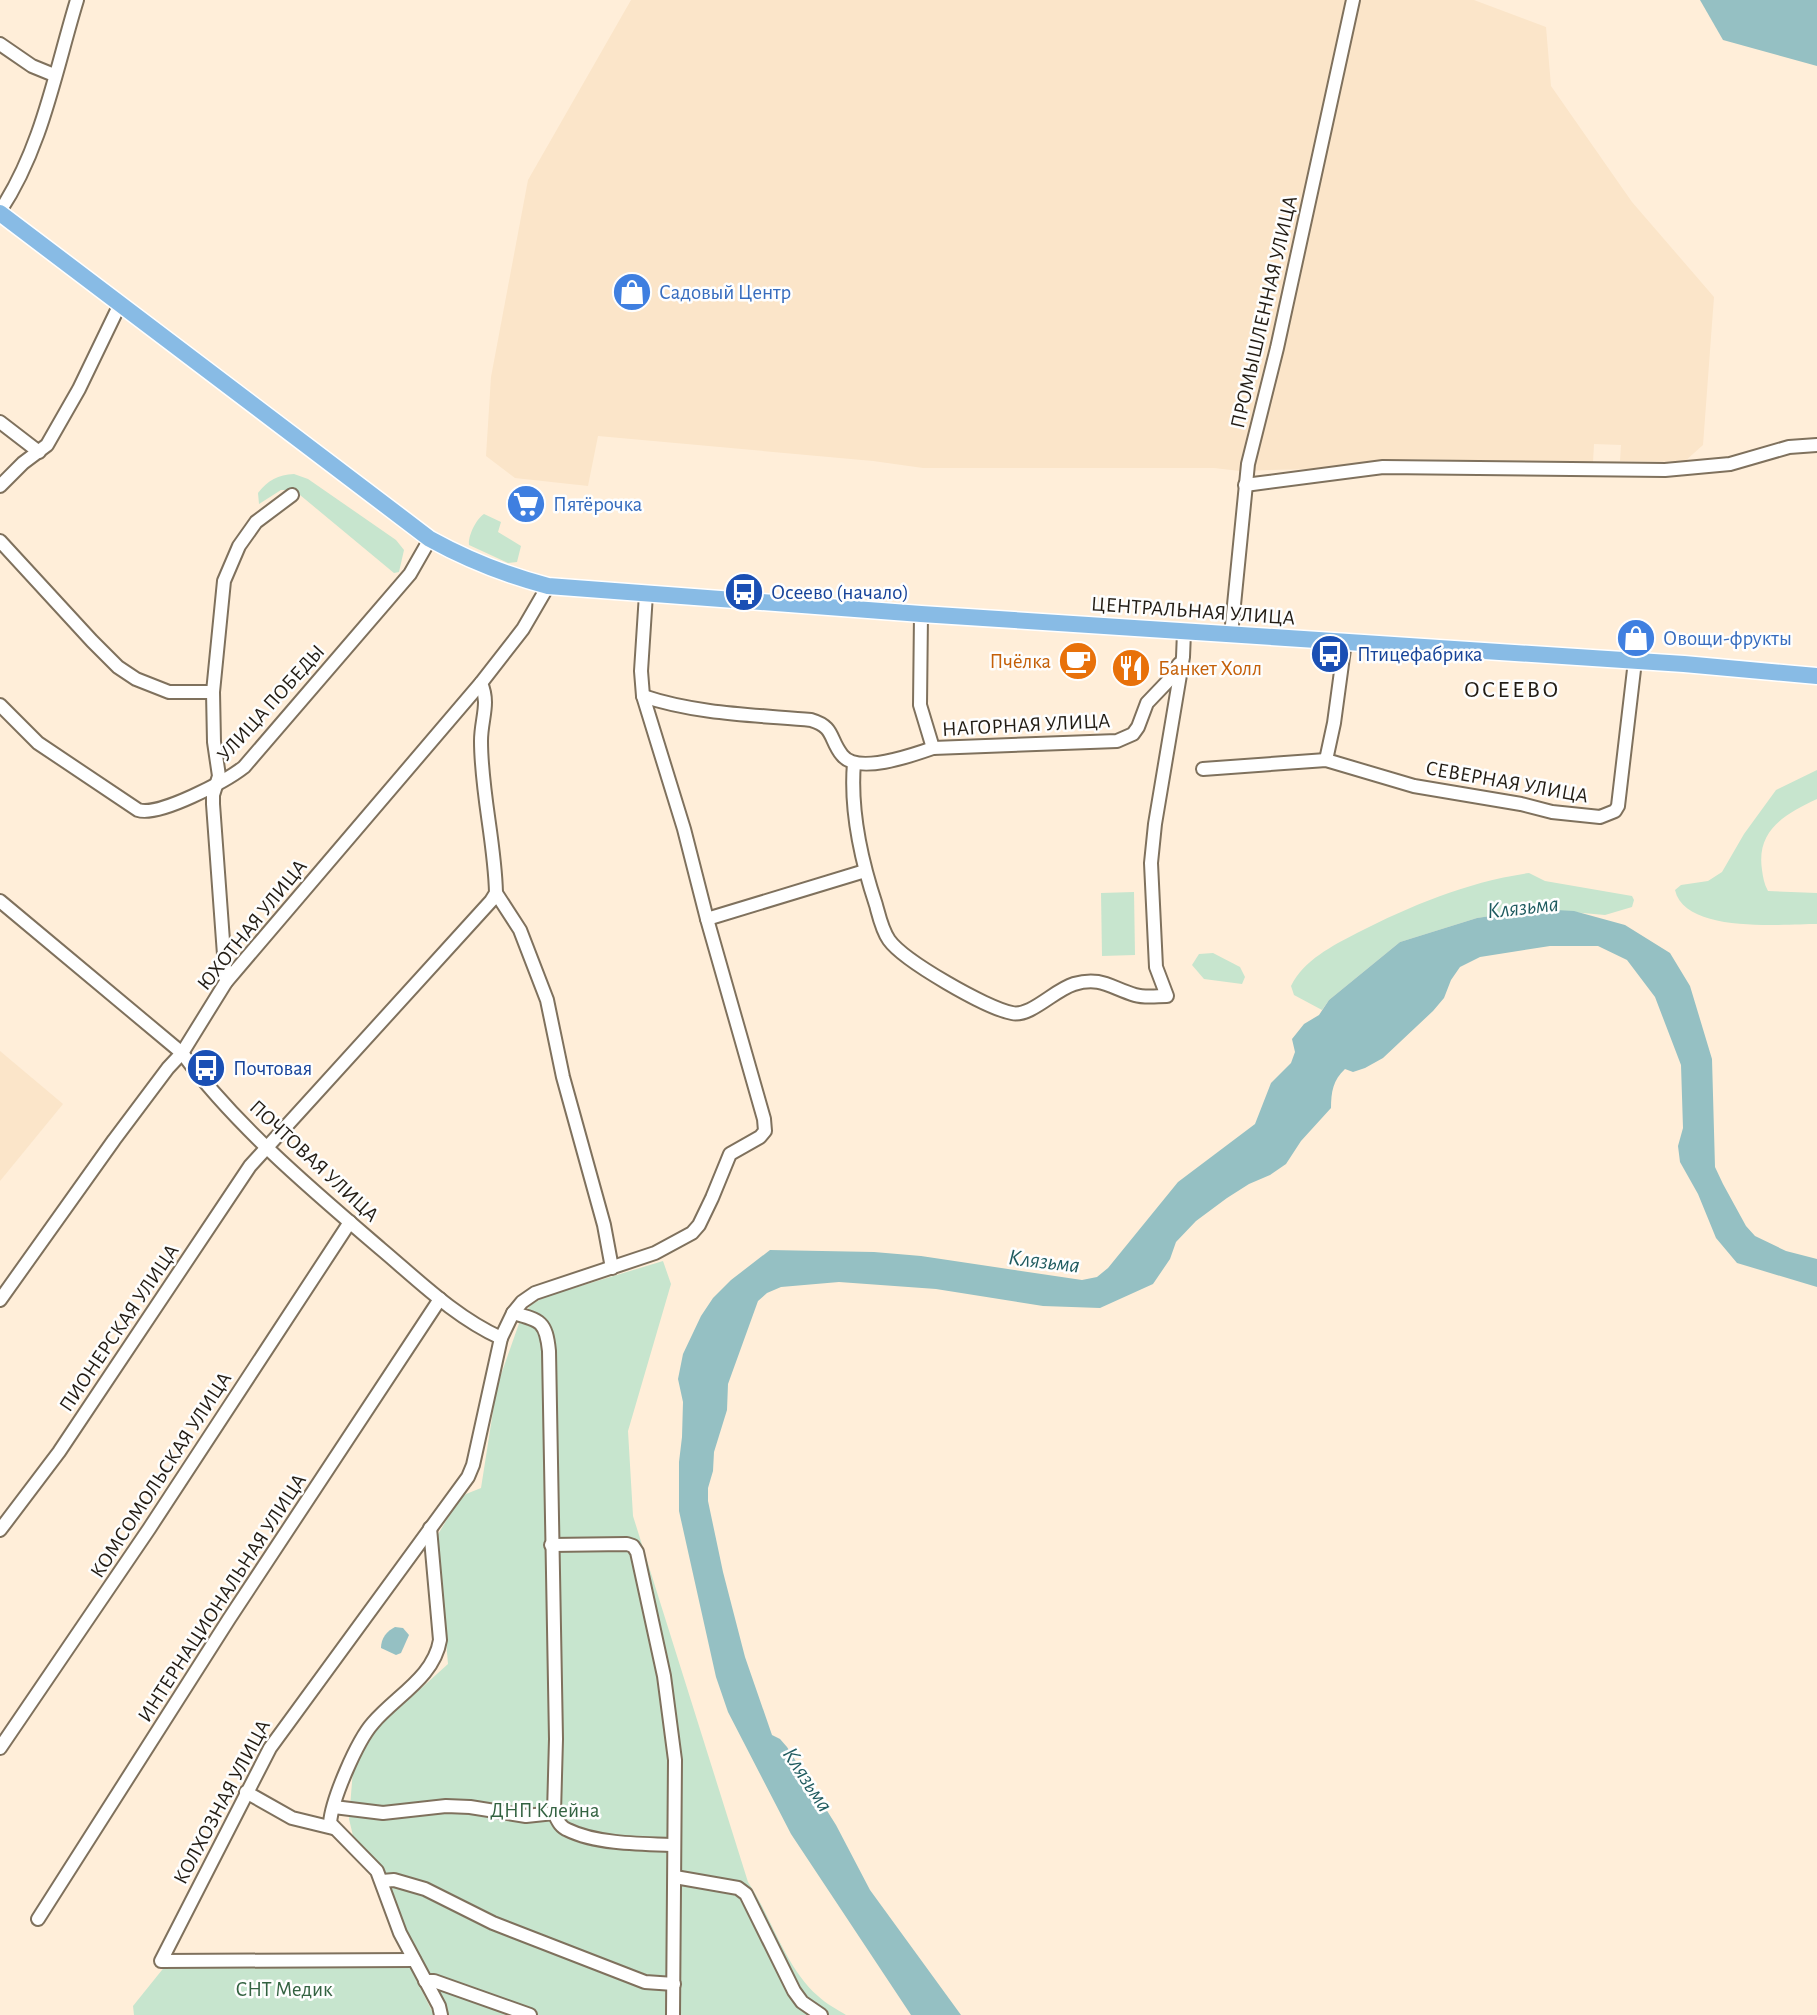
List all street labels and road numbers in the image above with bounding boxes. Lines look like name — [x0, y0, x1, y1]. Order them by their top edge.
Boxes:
street label: ПРОМЫШЛЕННАЯ УЛИЦА — [1227, 194, 1301, 430]
street label: ЦЕНТРАЛЬНАЯ УЛИЦА — [1090, 593, 1296, 629]
street label: УЛИЦА ПОБЕДЫ — [213, 641, 329, 765]
street label: НАГОРНАЯ УЛИЦА — [941, 710, 1111, 740]
street label: СЕВЕРНАЯ УЛИЦА — [1424, 757, 1590, 807]
street label: ЮХОТНАЯ УЛИЦА — [193, 856, 311, 994]
street label: ПОЧТОВАЯ УЛИЦА — [245, 1096, 383, 1226]
street label: ПИОНЕРСКАЯ УЛИЦА — [55, 1241, 183, 1415]
street label: КОМСОМОЛЬСКАЯ УЛИЦА — [87, 1368, 235, 1582]
street label: ИНТЕРНАЦИОНАЛЬНАЯ УЛИЦА — [134, 1470, 310, 1726]
street label: КОЛХОЗНАЯ УЛИЦА — [170, 1716, 274, 1888]

